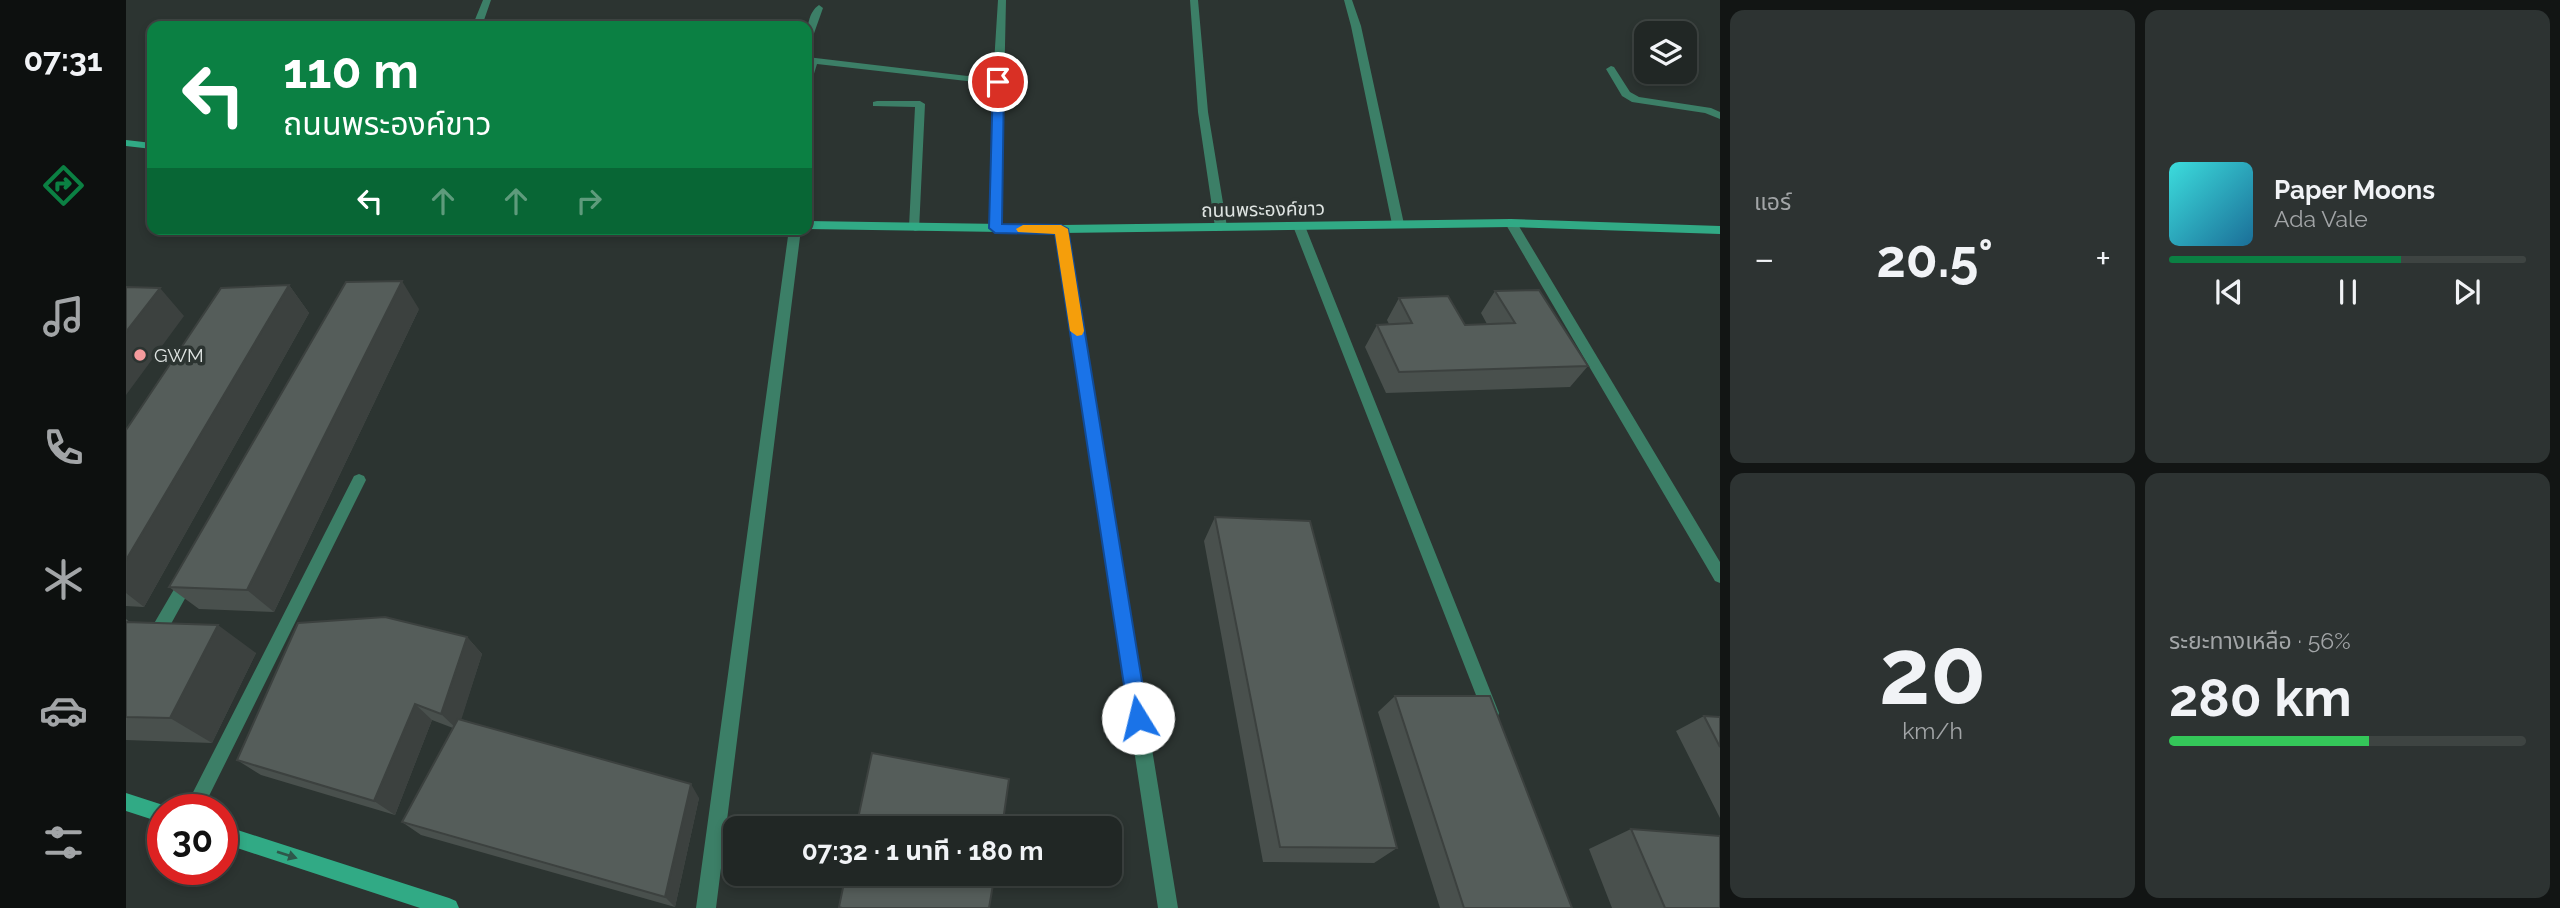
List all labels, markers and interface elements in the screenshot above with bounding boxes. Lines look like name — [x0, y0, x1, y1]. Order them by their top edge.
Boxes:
map controls — [1634, 21, 1697, 84]
button: layers — [1634, 21, 1697, 84]
text: 07:31 — [23, 41, 103, 78]
text: 110 m — [283, 42, 419, 99]
icon: left — [168, 49, 259, 140]
pin — [968, 52, 1028, 112]
icon: arrive — [979, 63, 1017, 101]
text: ถนนพระองค์ขาว — [283, 105, 492, 142]
icon: directions — [39, 161, 88, 210]
text: Paper Moons — [2274, 175, 2435, 205]
icon: left — [351, 182, 389, 220]
icon: ahead — [424, 182, 462, 220]
icon: ahead — [497, 182, 535, 220]
icon: right — [570, 182, 608, 220]
text: แอร์ — [1754, 188, 1791, 215]
street label: ถนนพระองค์ขาว — [1201, 197, 1325, 221]
text: Ada Vale — [2274, 205, 2368, 232]
text: 20.5° — [1877, 228, 1993, 289]
text: − — [1754, 236, 1774, 281]
text: + — [2095, 236, 2111, 281]
icon: previous — [2210, 273, 2248, 311]
icon: pause — [2329, 273, 2367, 311]
icon: next — [2448, 273, 2486, 311]
icon: music — [39, 292, 88, 341]
place label: GWM — [154, 344, 204, 366]
marker: GWM — [132, 347, 148, 363]
icon: phone — [39, 423, 88, 472]
icon: climate — [39, 555, 88, 604]
text: 20 — [1879, 618, 1986, 725]
text: ระยะทางเหลือ · 56% — [2169, 627, 2351, 654]
text: 280 km — [2169, 667, 2352, 728]
position arrow — [1101, 681, 1175, 755]
icon: car — [39, 686, 88, 735]
text: km/h — [1902, 717, 1963, 744]
speed limit sign: 30 — [147, 794, 238, 885]
icon: filters — [39, 818, 88, 867]
text: 07:32 · 1 นาที · 180 m — [802, 836, 1043, 866]
one-way arrow — [277, 850, 298, 861]

